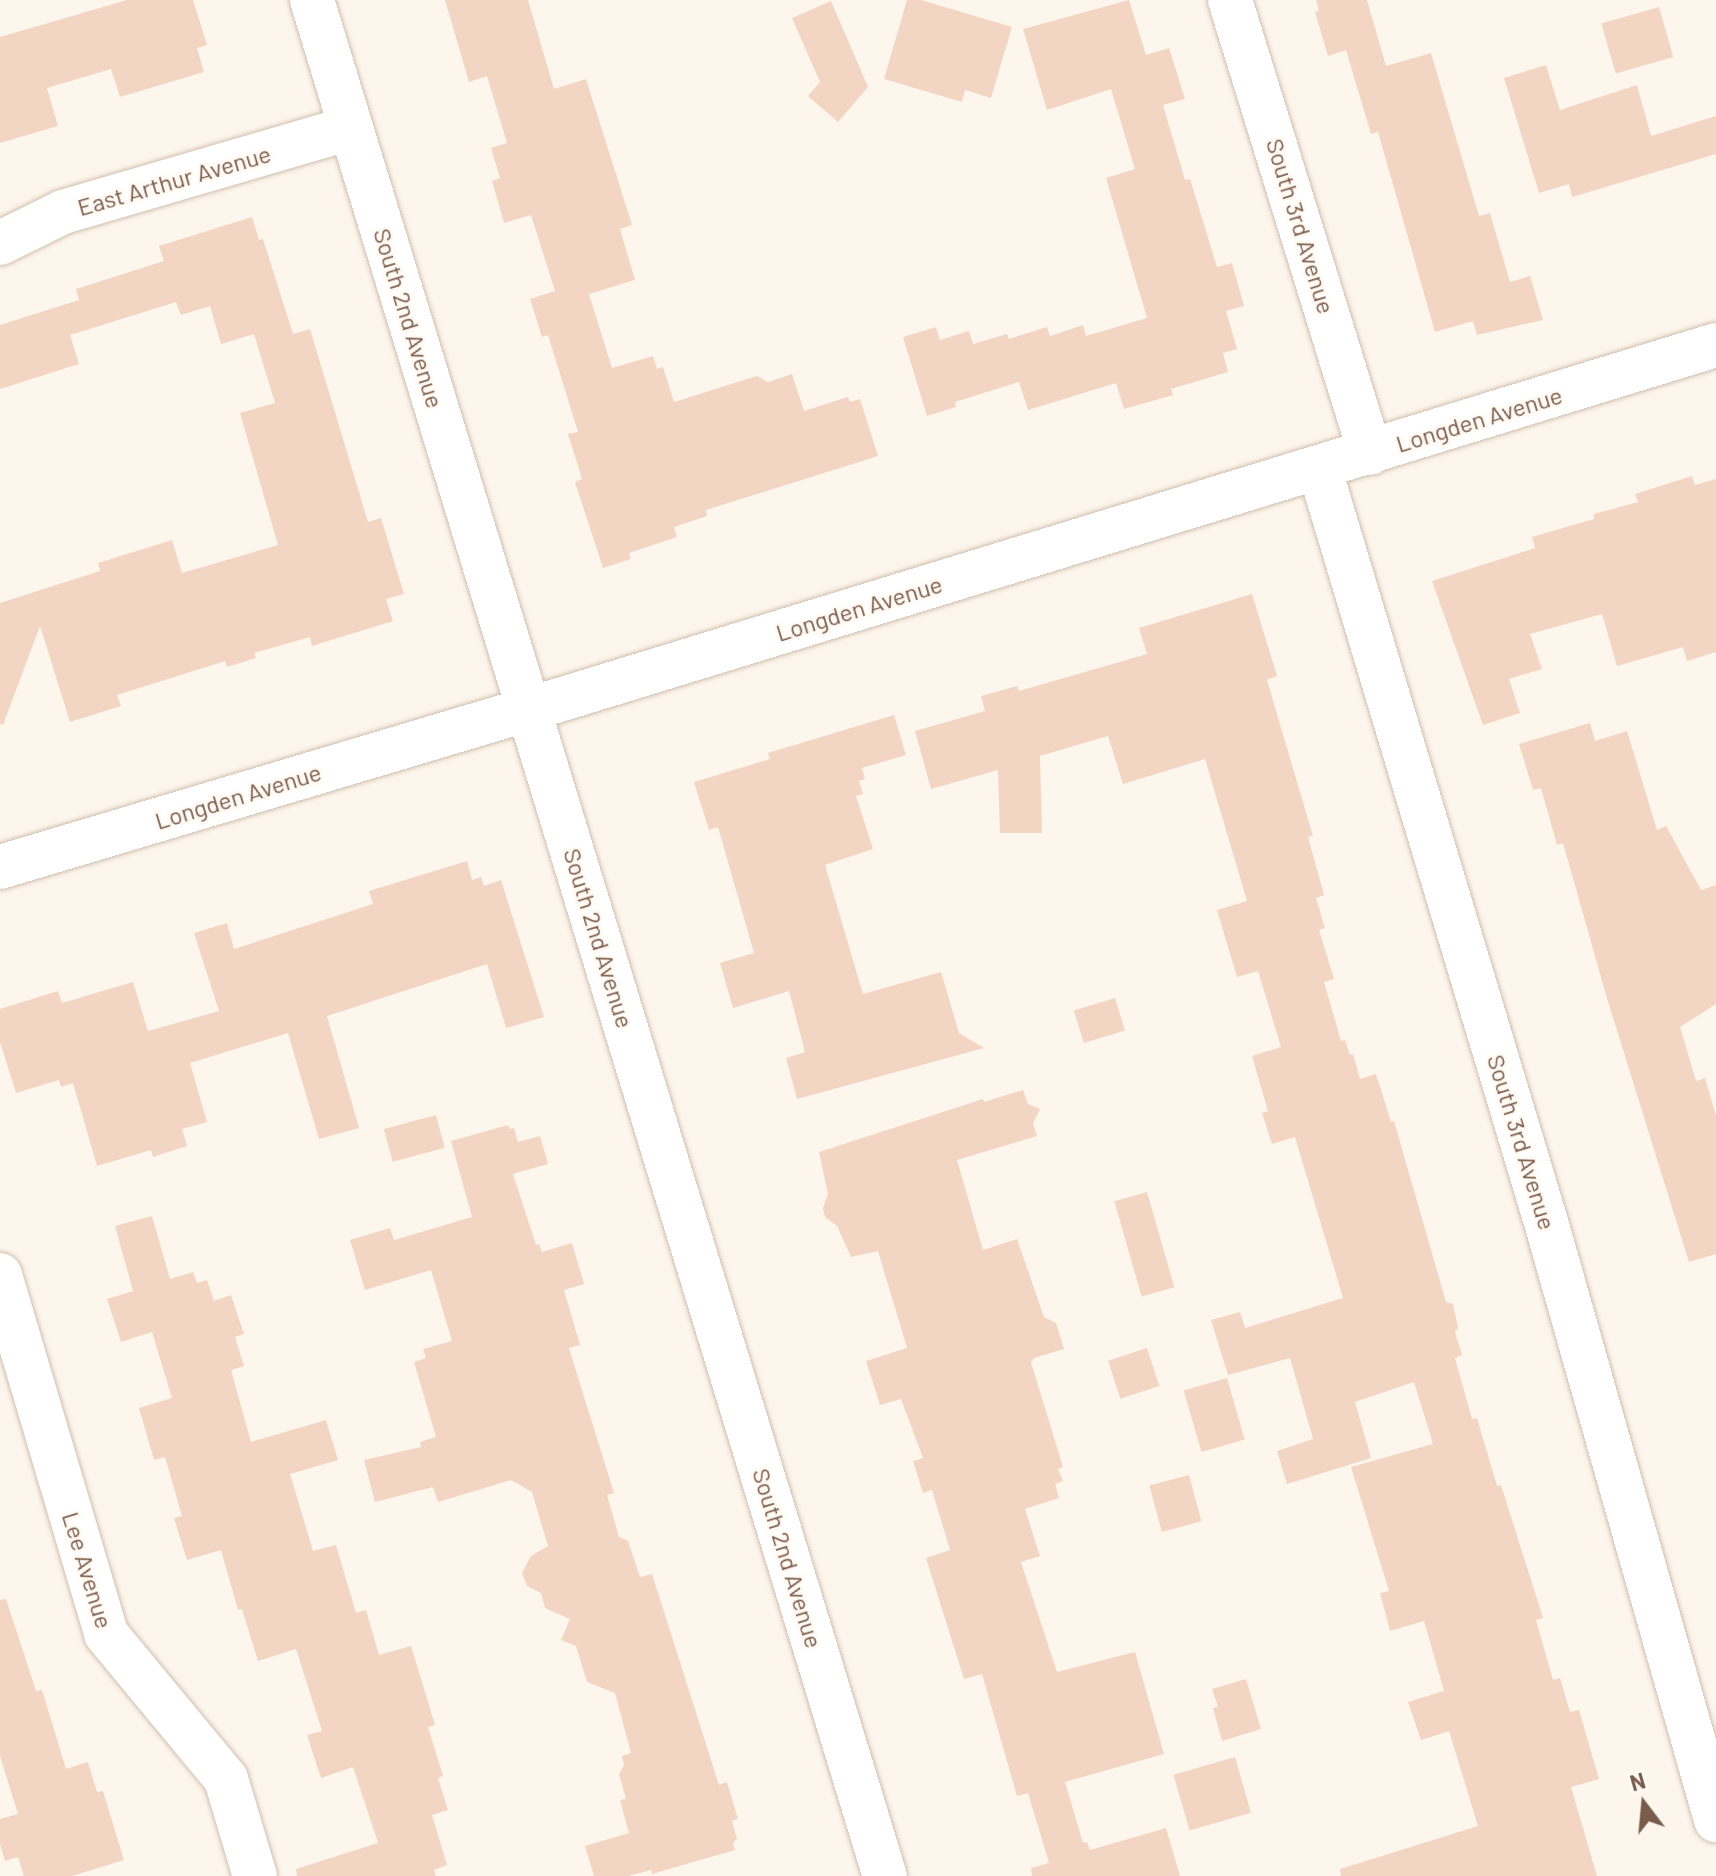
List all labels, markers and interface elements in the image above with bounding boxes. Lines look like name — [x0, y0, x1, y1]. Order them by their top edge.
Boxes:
street label: South 3rd Avenue — [1261, 135, 1341, 317]
street label: East Arthur Avenue — [74, 139, 274, 221]
street label: South 2nd Avenue — [368, 225, 450, 411]
street label: Longden Avenue — [1392, 380, 1566, 458]
street label: Longden Avenue — [772, 569, 946, 647]
street label: Longden Avenue — [151, 757, 325, 835]
street label: South 2nd Avenue — [558, 845, 640, 1031]
street label: South 3rd Avenue — [1482, 1051, 1562, 1233]
street label: South 2nd Avenue — [747, 1465, 829, 1651]
street label: Lee Avenue — [57, 1508, 119, 1632]
north arrow — [1604, 1764, 1684, 1844]
text: N — [1627, 1766, 1648, 1795]

